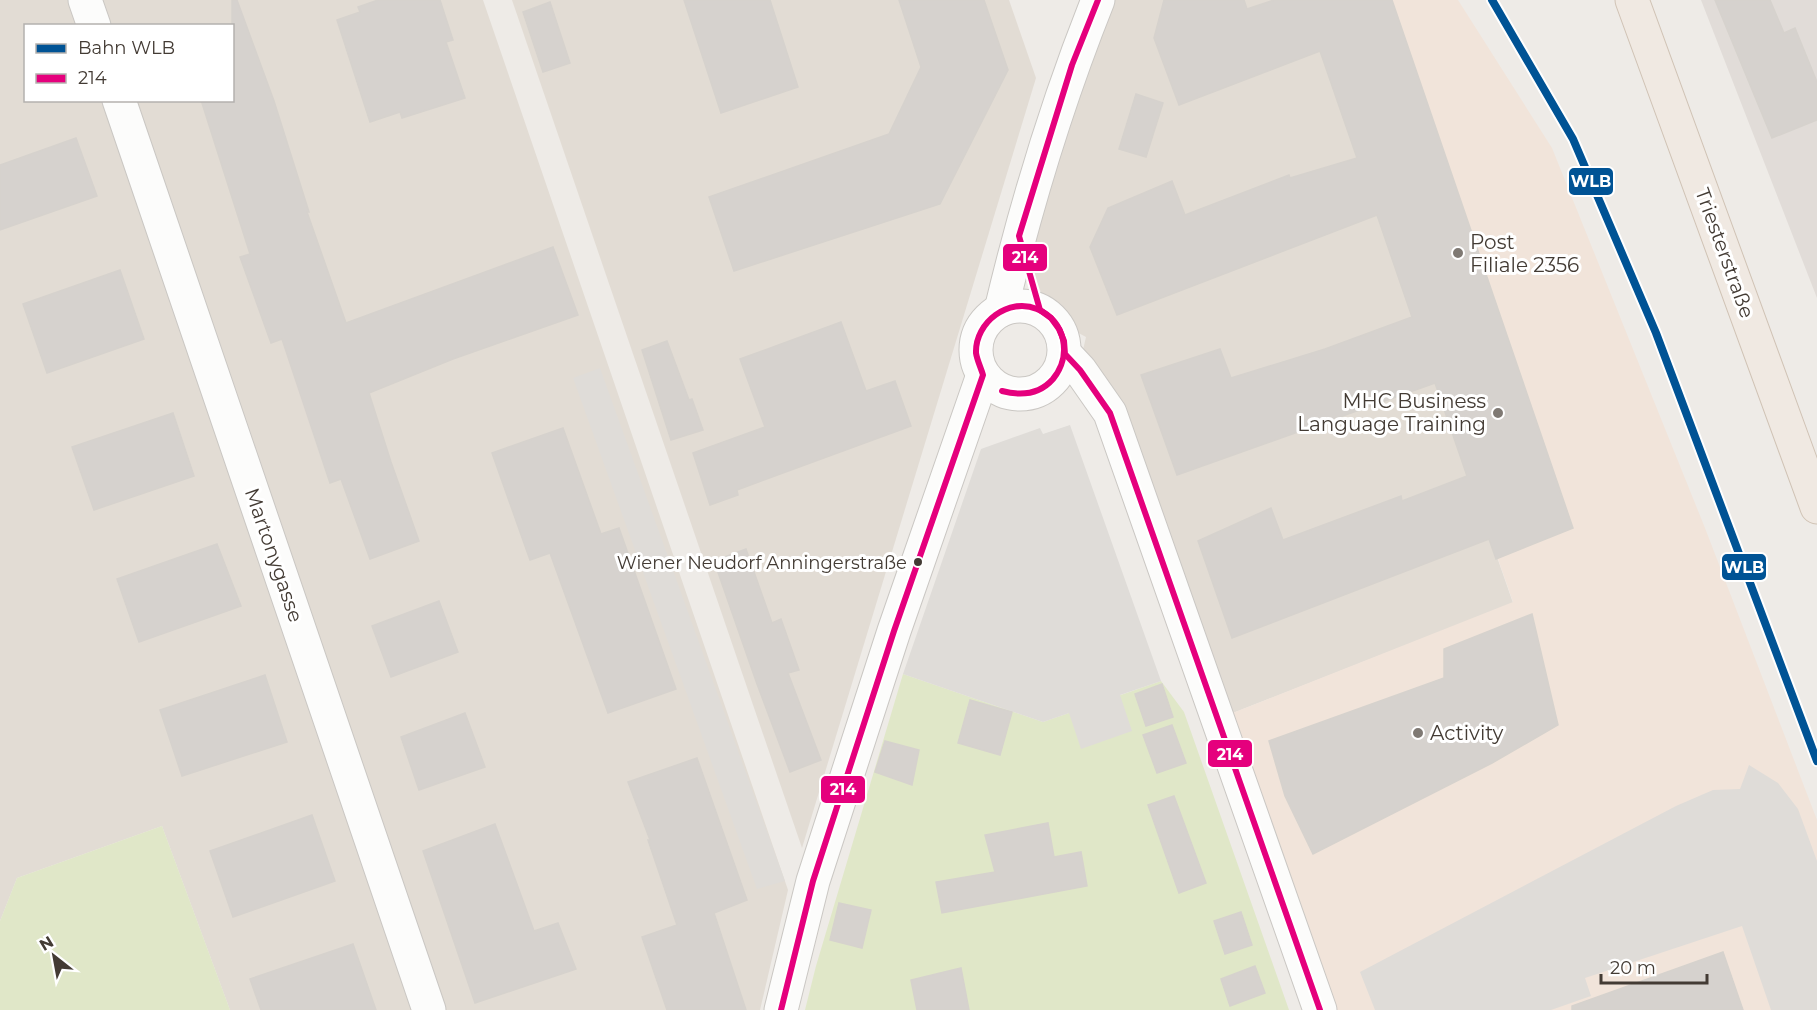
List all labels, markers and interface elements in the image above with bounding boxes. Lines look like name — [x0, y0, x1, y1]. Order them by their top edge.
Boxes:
legend — [24, 24, 234, 102]
text: Bahn WLB — [78, 37, 175, 59]
text: 214 — [78, 67, 107, 89]
line badge: WLB — [1568, 167, 1614, 196]
text: WLB — [1571, 172, 1611, 191]
street label: Triesterstraße — [1690, 185, 1760, 321]
place label: Post Filiale 2356 — [1470, 230, 1579, 277]
line badge: 214 — [1002, 243, 1048, 272]
marker: Post Filiale 2356 — [1451, 246, 1465, 260]
text: 214 — [1012, 248, 1038, 267]
place label: MHC Business Language Training — [1297, 389, 1486, 436]
marker: MHC Business Language Training — [1491, 406, 1505, 420]
street label: Martonygasse — [240, 485, 308, 625]
place label: Wiener Neudorf Anningerstraße — [617, 552, 907, 574]
line badge: WLB — [1721, 553, 1767, 581]
marker: Wiener Neudorf Anningerstraße — [912, 556, 924, 568]
text: WLB — [1724, 558, 1764, 577]
place label: Activity — [1430, 721, 1504, 745]
marker: Activity — [1411, 726, 1425, 740]
line badge: 214 — [1207, 739, 1253, 768]
text: 214 — [1217, 745, 1243, 764]
line badge: 214 — [820, 775, 866, 804]
text: 214 — [830, 780, 856, 799]
north arrow — [24, 926, 84, 986]
text: N — [36, 932, 57, 955]
scale bar — [1601, 947, 1708, 985]
text: 20 m — [1610, 957, 1656, 979]

